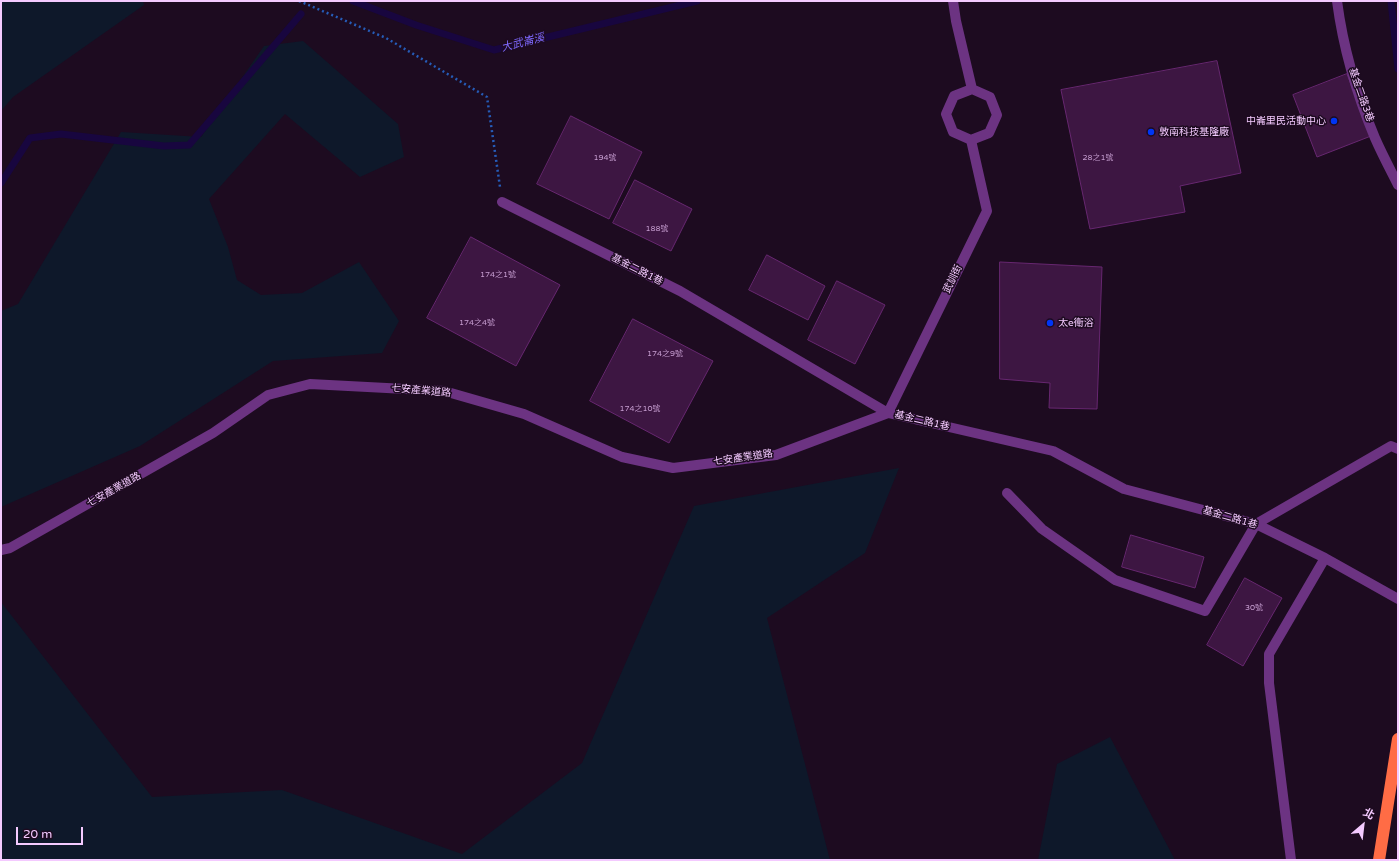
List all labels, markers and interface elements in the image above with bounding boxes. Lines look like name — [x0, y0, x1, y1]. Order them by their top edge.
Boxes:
water label: 大武崙溪 — [500, 31, 546, 55]
street label: 基金二路3巷 — [1346, 66, 1376, 124]
place label: 中崙里民活動中心 — [1246, 115, 1326, 127]
marker: 中崙里民活動中心 — [1329, 116, 1339, 126]
place label: 敦南科技基隆廠 — [1159, 126, 1229, 138]
marker: 敦南科技基隆廠 — [1146, 127, 1156, 137]
house number: 194號 — [593, 153, 617, 163]
house number: 28之1號 — [1082, 153, 1114, 163]
house number: 188號 — [645, 224, 669, 234]
street label: 基金二路1巷 — [609, 252, 665, 288]
street label: 武訓街 — [941, 263, 965, 295]
house number: 174之1號 — [480, 270, 516, 280]
place label: 太e衛浴 — [1058, 317, 1094, 329]
house number: 174之4號 — [459, 318, 495, 328]
marker: 太e衛浴 — [1045, 318, 1055, 328]
house number: 174之9號 — [647, 349, 683, 359]
street label: 七安產業道路 — [391, 382, 451, 400]
house number: 174之10號 — [619, 404, 661, 414]
street label: 基金二路1巷 — [893, 409, 951, 433]
street label: 七安產業道路 — [712, 448, 774, 468]
street label: 七安產業道路 — [85, 470, 143, 510]
street label: 基金二路1巷 — [1201, 504, 1259, 532]
house number: 30號 — [1245, 603, 1263, 613]
north arrow — [1343, 805, 1383, 845]
text: 北 — [1361, 806, 1377, 822]
scale bar — [18, 819, 85, 845]
text: 20 m — [23, 827, 52, 841]

